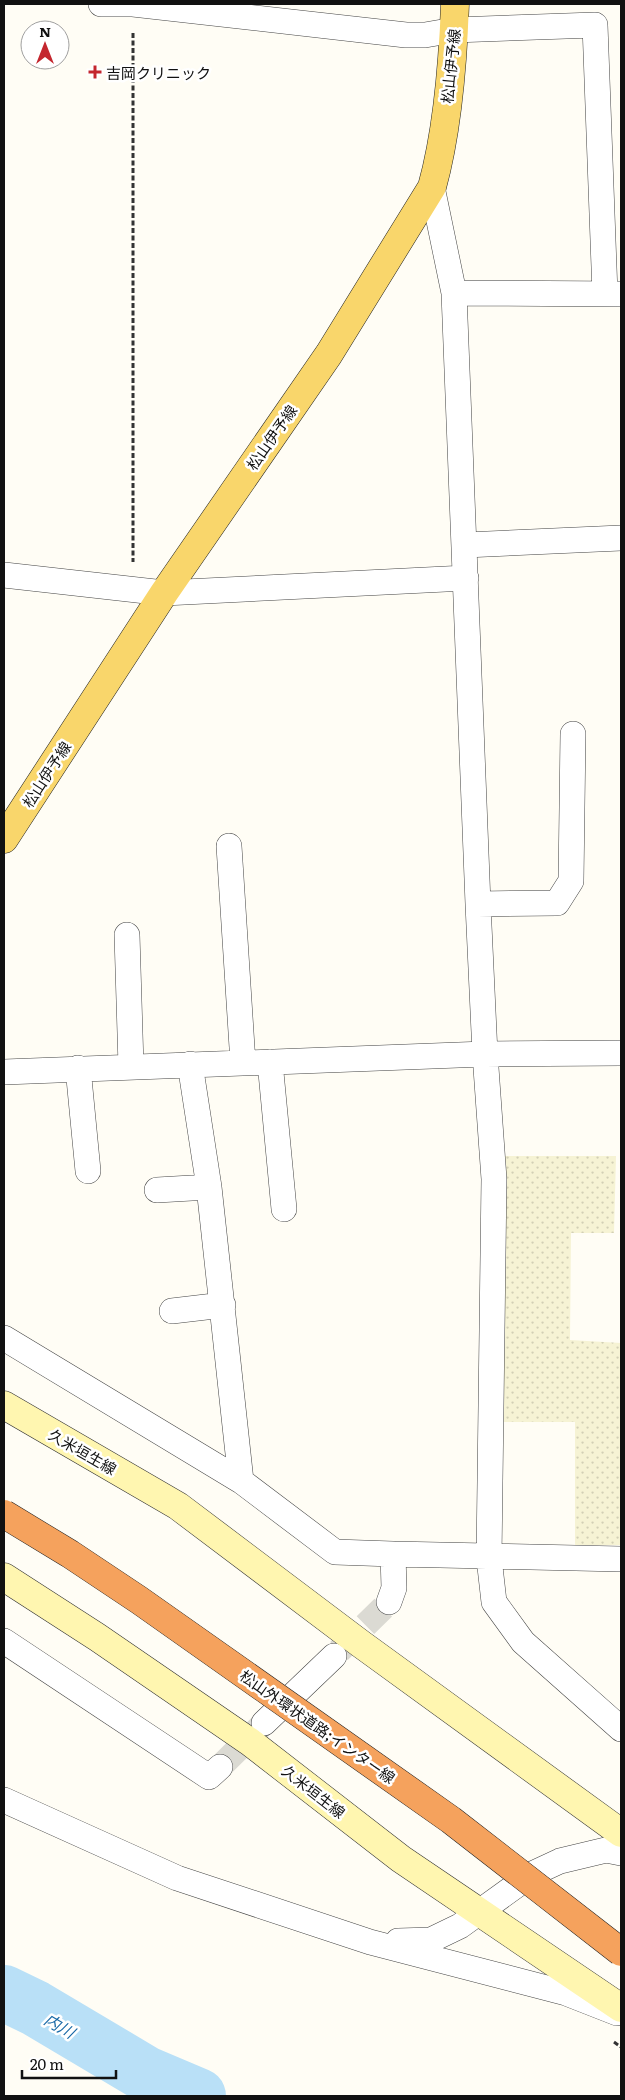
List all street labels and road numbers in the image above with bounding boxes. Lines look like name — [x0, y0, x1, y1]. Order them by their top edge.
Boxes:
street label: 松山伊予線 — [435, 27, 465, 105]
street label: 松山伊予線 — [240, 400, 302, 474]
street label: 松山伊予線 — [16, 736, 76, 812]
street label: 久米垣生線 — [45, 1422, 121, 1480]
street label: 松山外環状道路;インター線 — [236, 1664, 400, 1788]
street label: 久米垣生線 — [277, 1759, 351, 1823]

